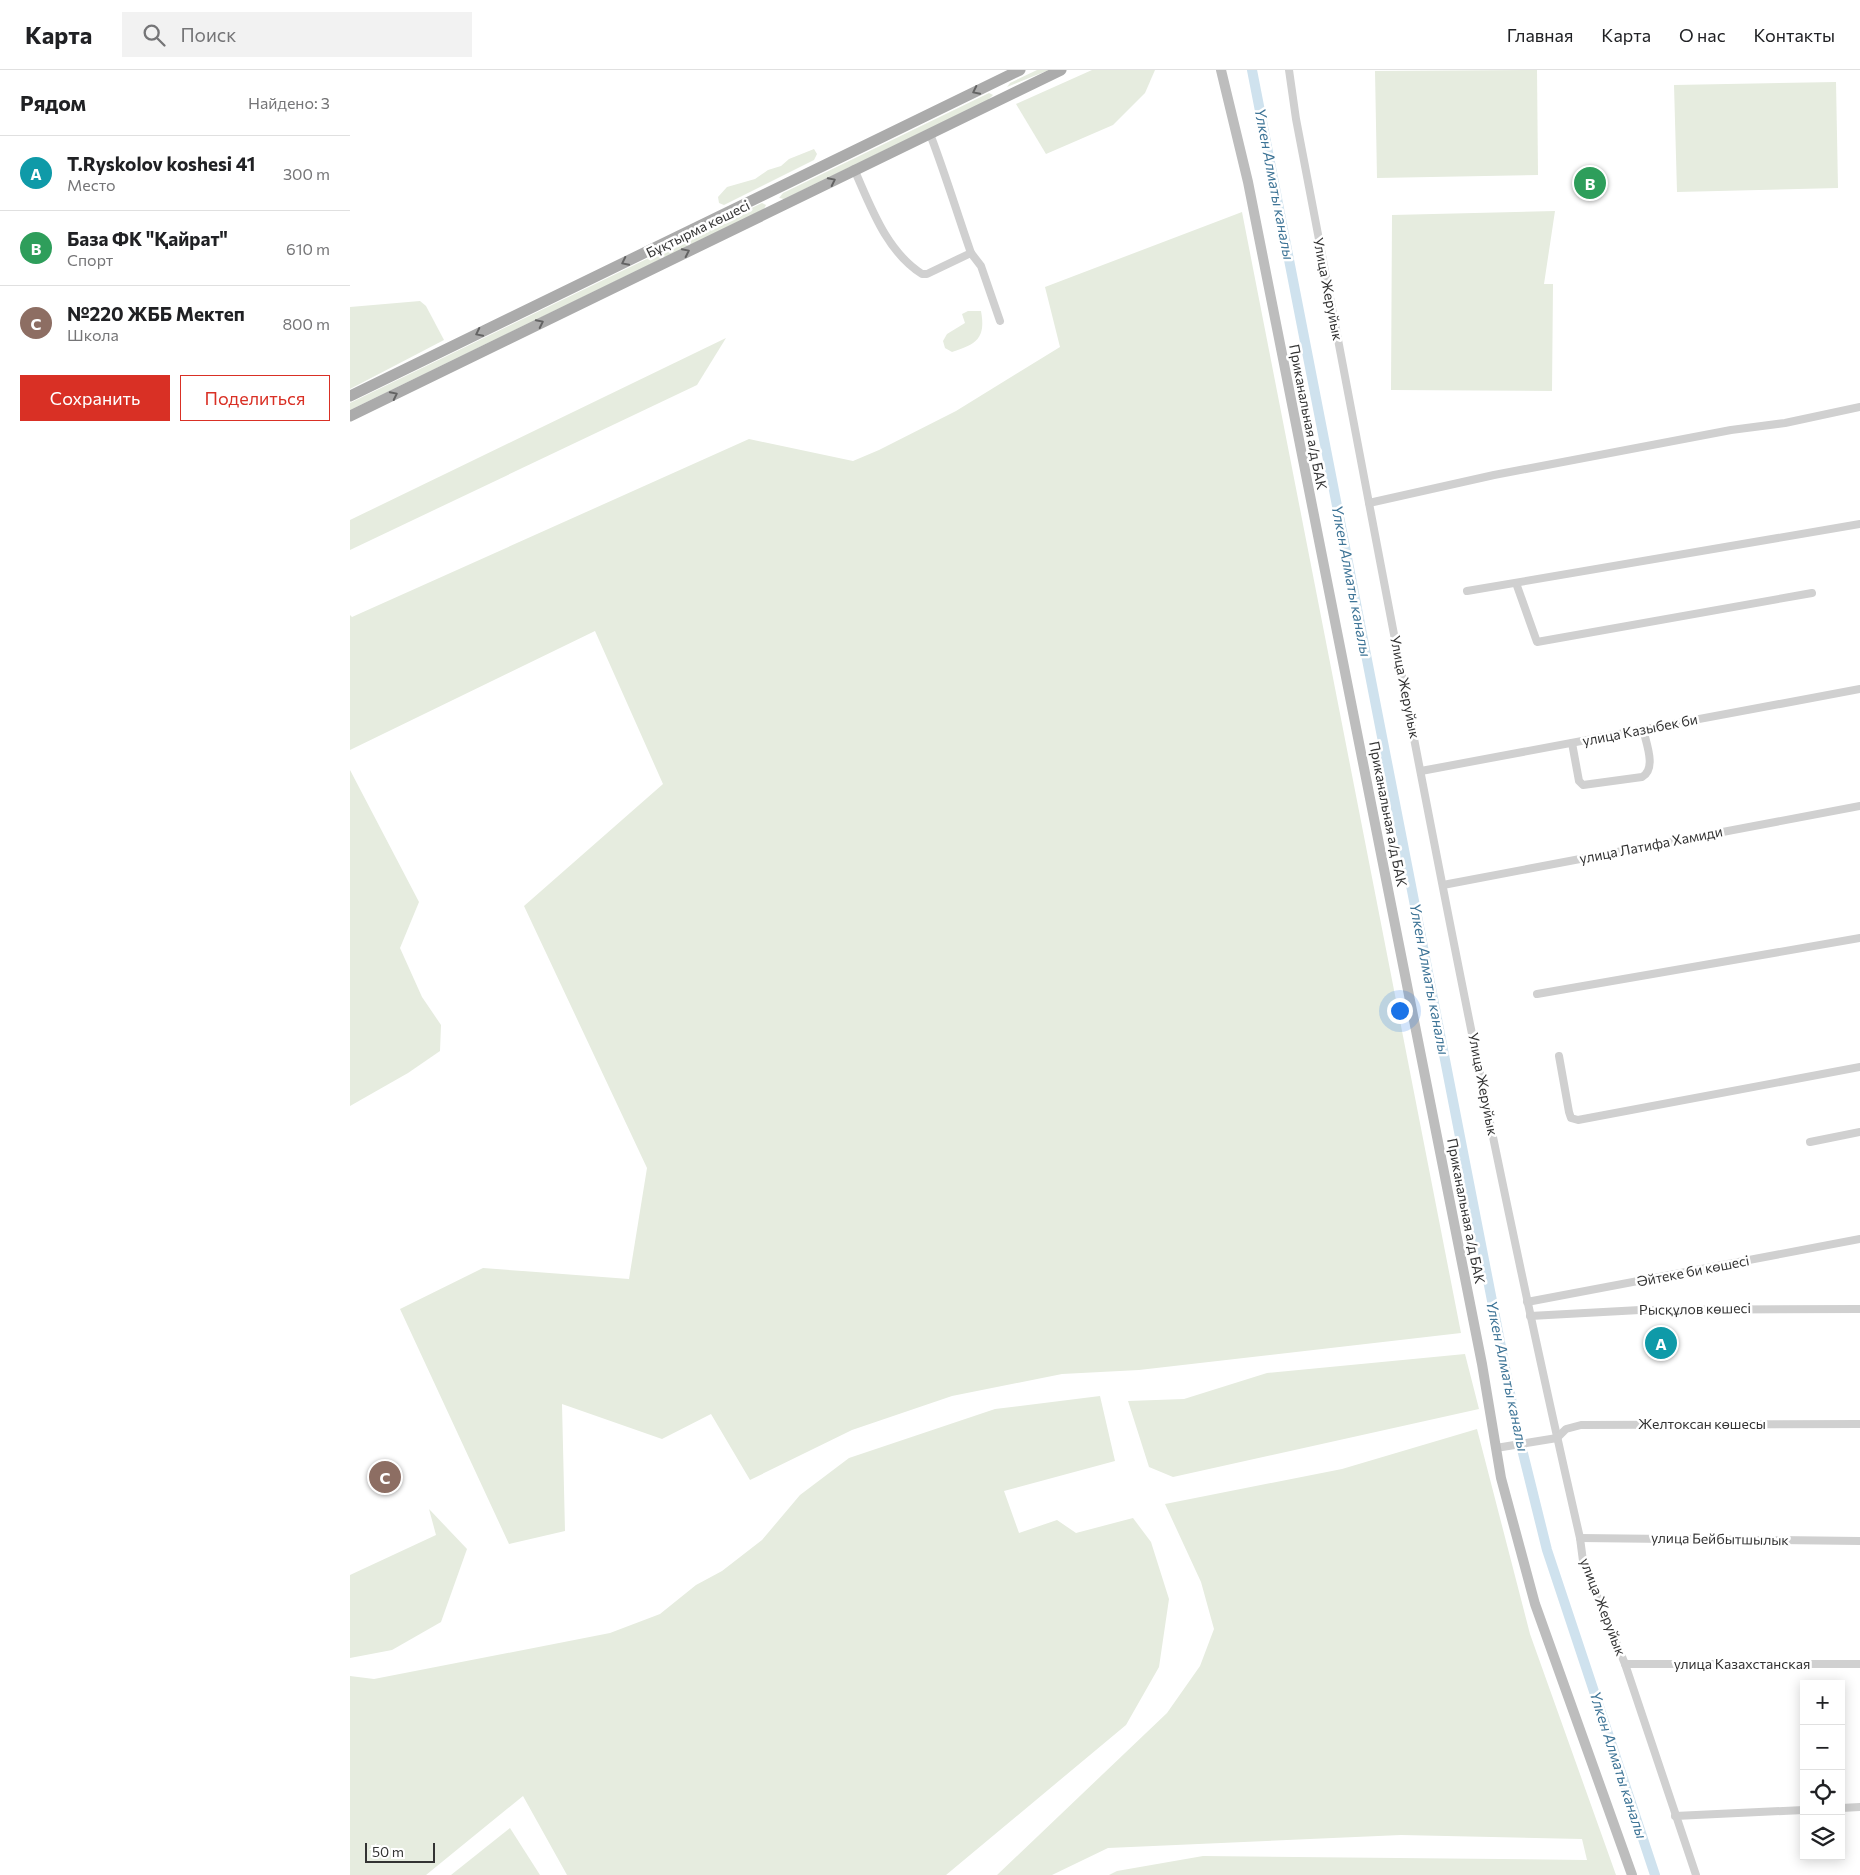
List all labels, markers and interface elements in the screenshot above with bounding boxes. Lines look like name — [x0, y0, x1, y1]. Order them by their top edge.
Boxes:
search box — [122, 12, 472, 57]
text: Карта — [25, 20, 92, 49]
icon: search — [140, 21, 168, 49]
text: Поиск — [180, 23, 236, 46]
text: Главная — [1507, 24, 1573, 46]
text: Карта — [1601, 24, 1651, 46]
text: О нас — [1679, 24, 1726, 46]
text: Контакты — [1754, 24, 1835, 46]
one-way arrow — [972, 85, 981, 95]
text: Рядом — [20, 90, 86, 115]
text: Найдено: 3 — [248, 93, 330, 112]
water label: Үлкен Алматы каналы — [1251, 106, 1299, 261]
text: T.Ryskolov koshesi 41 — [67, 152, 255, 175]
text: A — [30, 164, 42, 183]
text: 300 m — [283, 164, 330, 183]
pin: B — [1574, 164, 1606, 202]
text: Место — [67, 175, 116, 194]
one-way arrow — [826, 177, 835, 187]
street label: Бұқтырма көшесі — [643, 196, 752, 261]
text: База ФК "Қайрат" — [67, 227, 228, 250]
street label: Улица Жеруйык — [1310, 236, 1347, 342]
text: B — [31, 239, 41, 258]
text: 610 m — [286, 239, 330, 258]
one-way arrow — [681, 248, 690, 258]
text: Спорт — [67, 250, 113, 269]
one-way arrow — [622, 256, 631, 266]
text: №220 ЖББ Мектеп — [67, 302, 245, 325]
text: C — [31, 314, 41, 333]
text: 800 m — [282, 314, 330, 333]
one-way arrow — [535, 319, 544, 330]
text: Школа — [67, 325, 119, 344]
one-way arrow — [475, 327, 484, 337]
street label: Приканальная а/д БАК — [1286, 342, 1331, 491]
button: Сохранить — [20, 375, 170, 421]
button: Поделиться — [180, 375, 330, 421]
one-way arrow — [389, 391, 398, 401]
water label: Үлкен Алматы каналы — [1328, 503, 1376, 658]
street label: Улица Жеруйык — [1387, 634, 1424, 740]
street label: улица Казыбек би — [1581, 710, 1699, 749]
street label: Приканальная а/д БАК — [1366, 739, 1411, 888]
street label: улица Латифа Хамиди — [1578, 822, 1724, 867]
water label: Үлкен Алматы каналы — [1406, 901, 1454, 1056]
your location — [1387, 998, 1413, 1024]
street label: Улица Жеруйык — [1465, 1031, 1502, 1137]
street label: Приканальная а/д БАК — [1444, 1136, 1489, 1285]
street label: Әйтеке би көшесі — [1635, 1251, 1751, 1290]
water label: Үлкен Алматы каналы — [1483, 1299, 1533, 1453]
street label: Рысқұлов көшесі — [1639, 1299, 1751, 1318]
pin: A — [1645, 1324, 1677, 1362]
street label: Желтоксан көшесы — [1638, 1415, 1766, 1432]
pin: C — [369, 1458, 401, 1496]
street label: улица Бейбытшылык — [1651, 1529, 1790, 1548]
street label: улица Жеруйык — [1577, 1556, 1630, 1659]
street label: улица Казахстанская — [1674, 1655, 1810, 1672]
map controls — [1800, 1680, 1845, 1860]
button: + — [1800, 1680, 1845, 1725]
water label: Үлкен Алматы каналы — [1587, 1689, 1651, 1841]
button: − — [1800, 1725, 1845, 1770]
button: locate — [1800, 1770, 1845, 1815]
button: layers — [1800, 1815, 1845, 1860]
scale bar — [365, 1840, 435, 1863]
text: 50 m — [372, 1843, 404, 1860]

